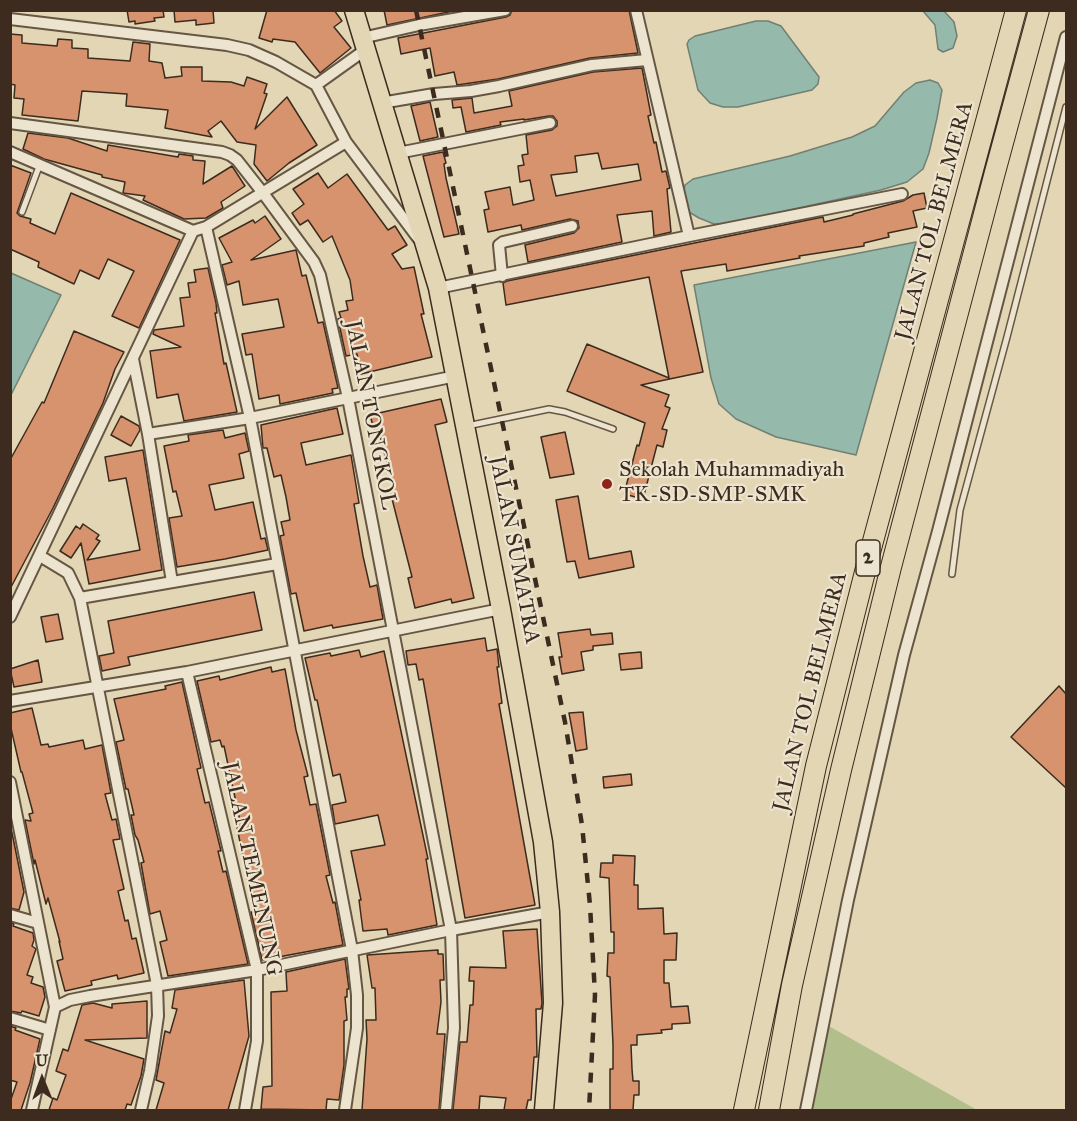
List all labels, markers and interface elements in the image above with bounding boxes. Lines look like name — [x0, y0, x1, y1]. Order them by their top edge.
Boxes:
street label: JALAN TOL BELMERA — [890, 99, 980, 343]
street label: JALAN TONGKOL — [339, 318, 401, 512]
street label: JALAN SUMATRA — [483, 454, 545, 646]
place label: Sekolah Muhammadiyah TK-SD-SMP-SMK — [619, 458, 845, 510]
marker: Sekolah Muhammadiyah TK-SD-SMP-SMK — [600, 477, 614, 491]
road number: 2 — [856, 540, 880, 576]
street label: JALAN TOL BELMERA — [768, 569, 854, 815]
street label: JALAN TEMENUNG — [215, 759, 287, 979]
north arrow — [12, 1049, 72, 1109]
text: U — [35, 1051, 48, 1070]

